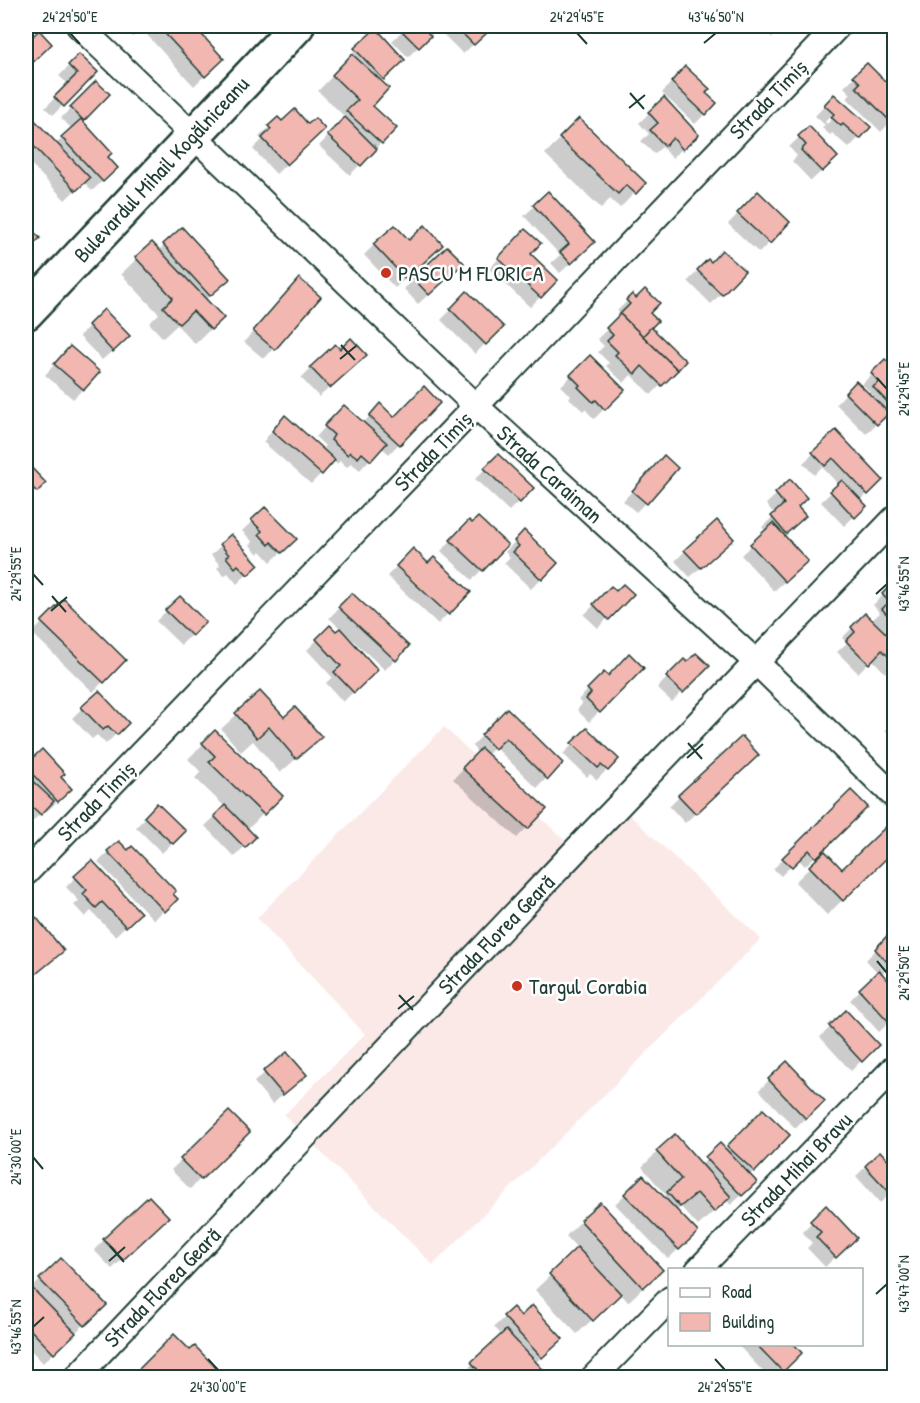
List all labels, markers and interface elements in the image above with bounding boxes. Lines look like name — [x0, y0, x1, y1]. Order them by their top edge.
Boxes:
text: 24°29'50"E — [42, 6, 98, 27]
text: 24°29'45"E — [550, 6, 604, 27]
text: 43°46'50"N — [688, 6, 744, 27]
street label: Strada Timiș — [722, 52, 814, 146]
street label: Bulevardul Mihail Kogălniceanu — [67, 69, 256, 269]
place label: PASCU M FLORICA — [398, 258, 544, 288]
marker: PASCU M FLORICA — [379, 266, 393, 280]
text: 24°29'45"E — [893, 362, 914, 416]
street label: Strada Timiș — [387, 404, 479, 498]
street label: Strada Caraiman — [490, 418, 610, 530]
text: 24°29'55"E — [5, 546, 26, 601]
text: 43°46'55"N — [893, 556, 914, 612]
street label: Strada Timiș — [50, 754, 142, 848]
street label: Strada Florea Geară — [431, 867, 561, 1001]
text: 24°29'50"E — [893, 945, 914, 1001]
place label: Targul Corabia — [529, 971, 647, 1001]
marker: Targul Corabia — [510, 979, 524, 993]
street label: Strada Mihai Bravu — [734, 1105, 859, 1233]
text: 24°30'00"E — [5, 1128, 26, 1185]
street label: Strada Florea Geară — [97, 1220, 227, 1354]
text: 43°47'00"N — [893, 1255, 914, 1313]
legend — [668, 1268, 863, 1346]
text: Road — [722, 1279, 752, 1304]
text: 43°46'55"N — [5, 1299, 26, 1355]
text: Building — [722, 1309, 774, 1334]
text: 24°30'00"E — [190, 1376, 247, 1397]
text: 24°29'55"E — [698, 1376, 753, 1397]

